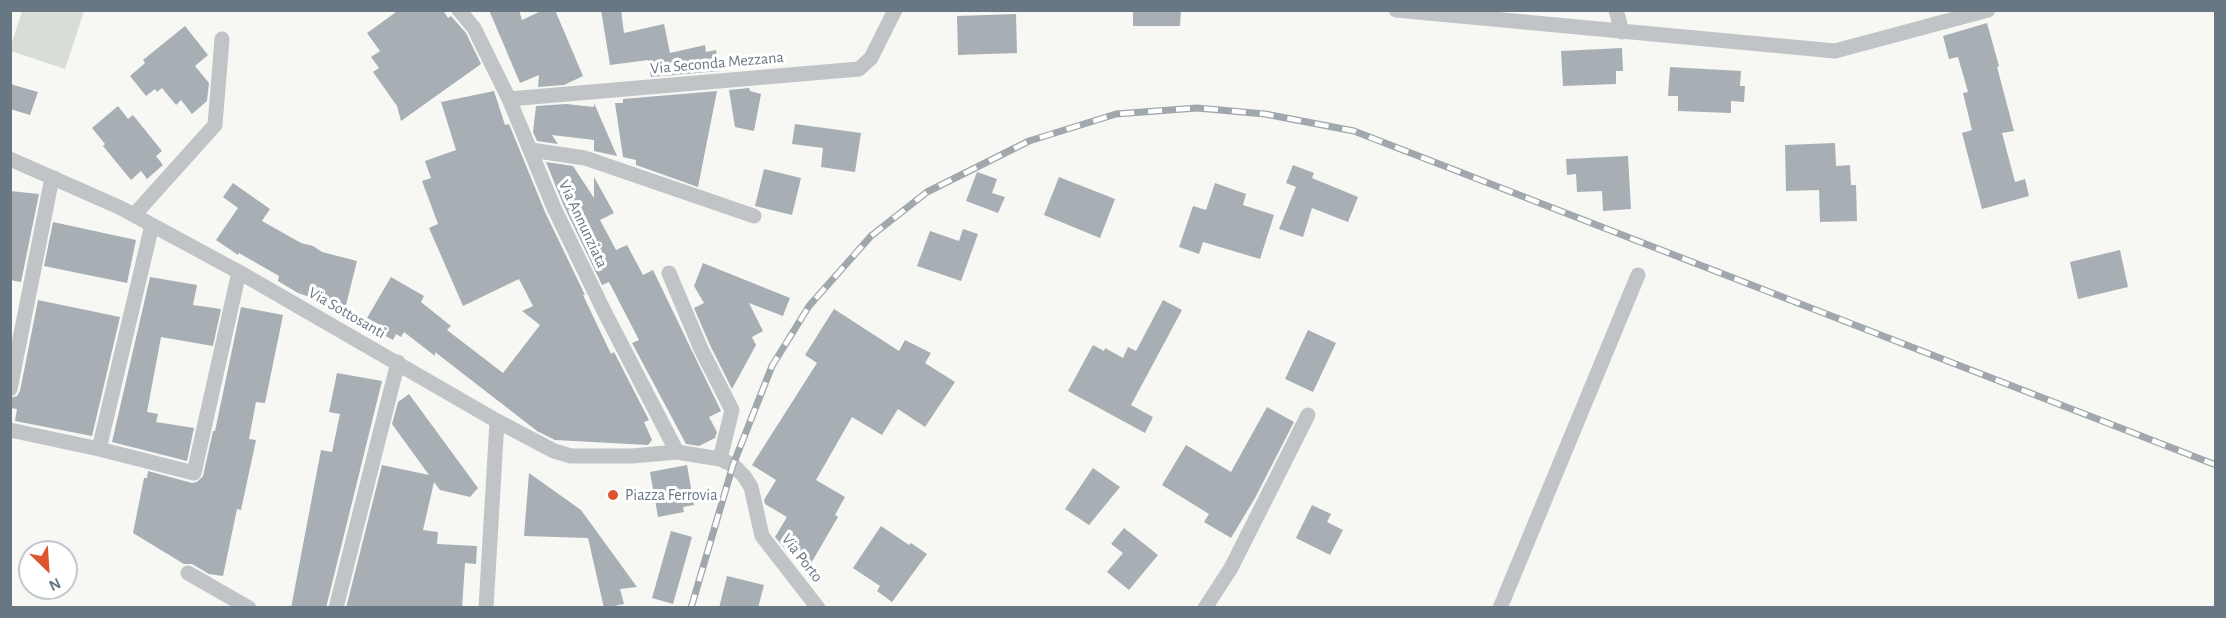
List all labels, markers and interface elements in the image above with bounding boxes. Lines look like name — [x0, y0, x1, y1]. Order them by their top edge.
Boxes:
street label: Via Seconda Mezzana — [650, 48, 784, 78]
street label: Via Annunziata — [554, 177, 612, 271]
street label: Via Sottosanti — [305, 283, 389, 343]
place label: Piazza Ferrovia — [625, 485, 718, 505]
marker: Piazza Ferrovia — [606, 488, 620, 502]
street label: Via Porto — [777, 530, 827, 586]
north arrow — [18, 540, 78, 600]
text: N — [46, 575, 63, 594]

